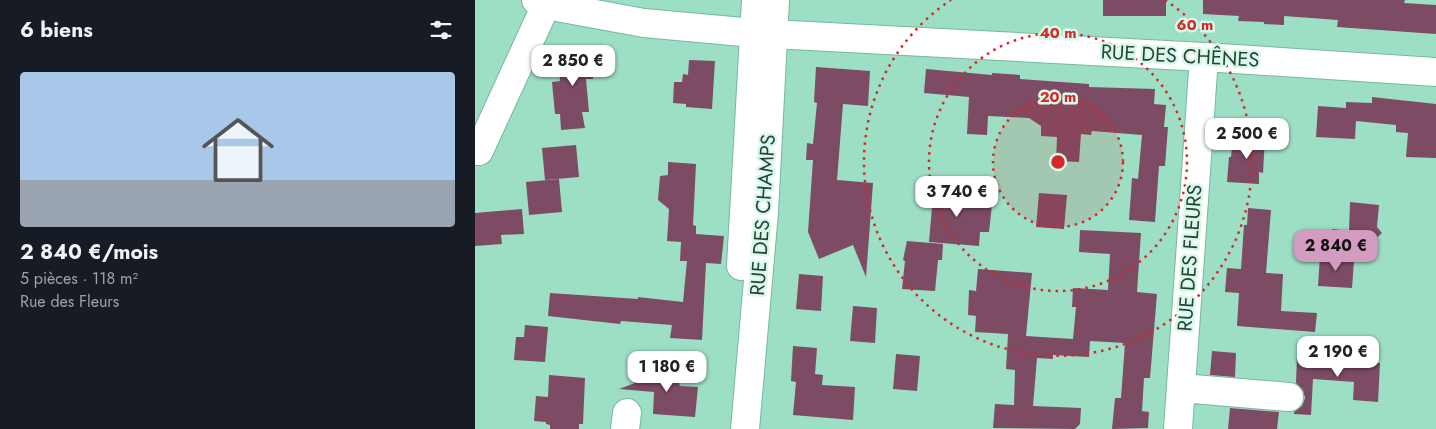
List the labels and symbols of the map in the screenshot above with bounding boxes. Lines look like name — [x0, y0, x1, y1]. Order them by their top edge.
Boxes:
text: 60 m — [1177, 14, 1213, 36]
text: 40 m — [1039, 22, 1077, 44]
street label: RUE DES CHÊNES — [1100, 37, 1260, 75]
pin: 2 850 € — [527, 44, 619, 87]
text: 20 m — [1040, 86, 1076, 108]
pin: 2 500 € — [1201, 118, 1293, 160]
street label: RUE DES CHAMPS — [743, 133, 783, 297]
centre of rings — [1049, 153, 1067, 171]
pin: 3 740 € — [911, 176, 1003, 218]
street label: RUE DES FLEURS — [1170, 184, 1210, 332]
pin: 2 840 € — [1290, 230, 1382, 272]
pin: 2 190 € — [1292, 336, 1384, 378]
pin: 1 180 € — [621, 350, 713, 393]

